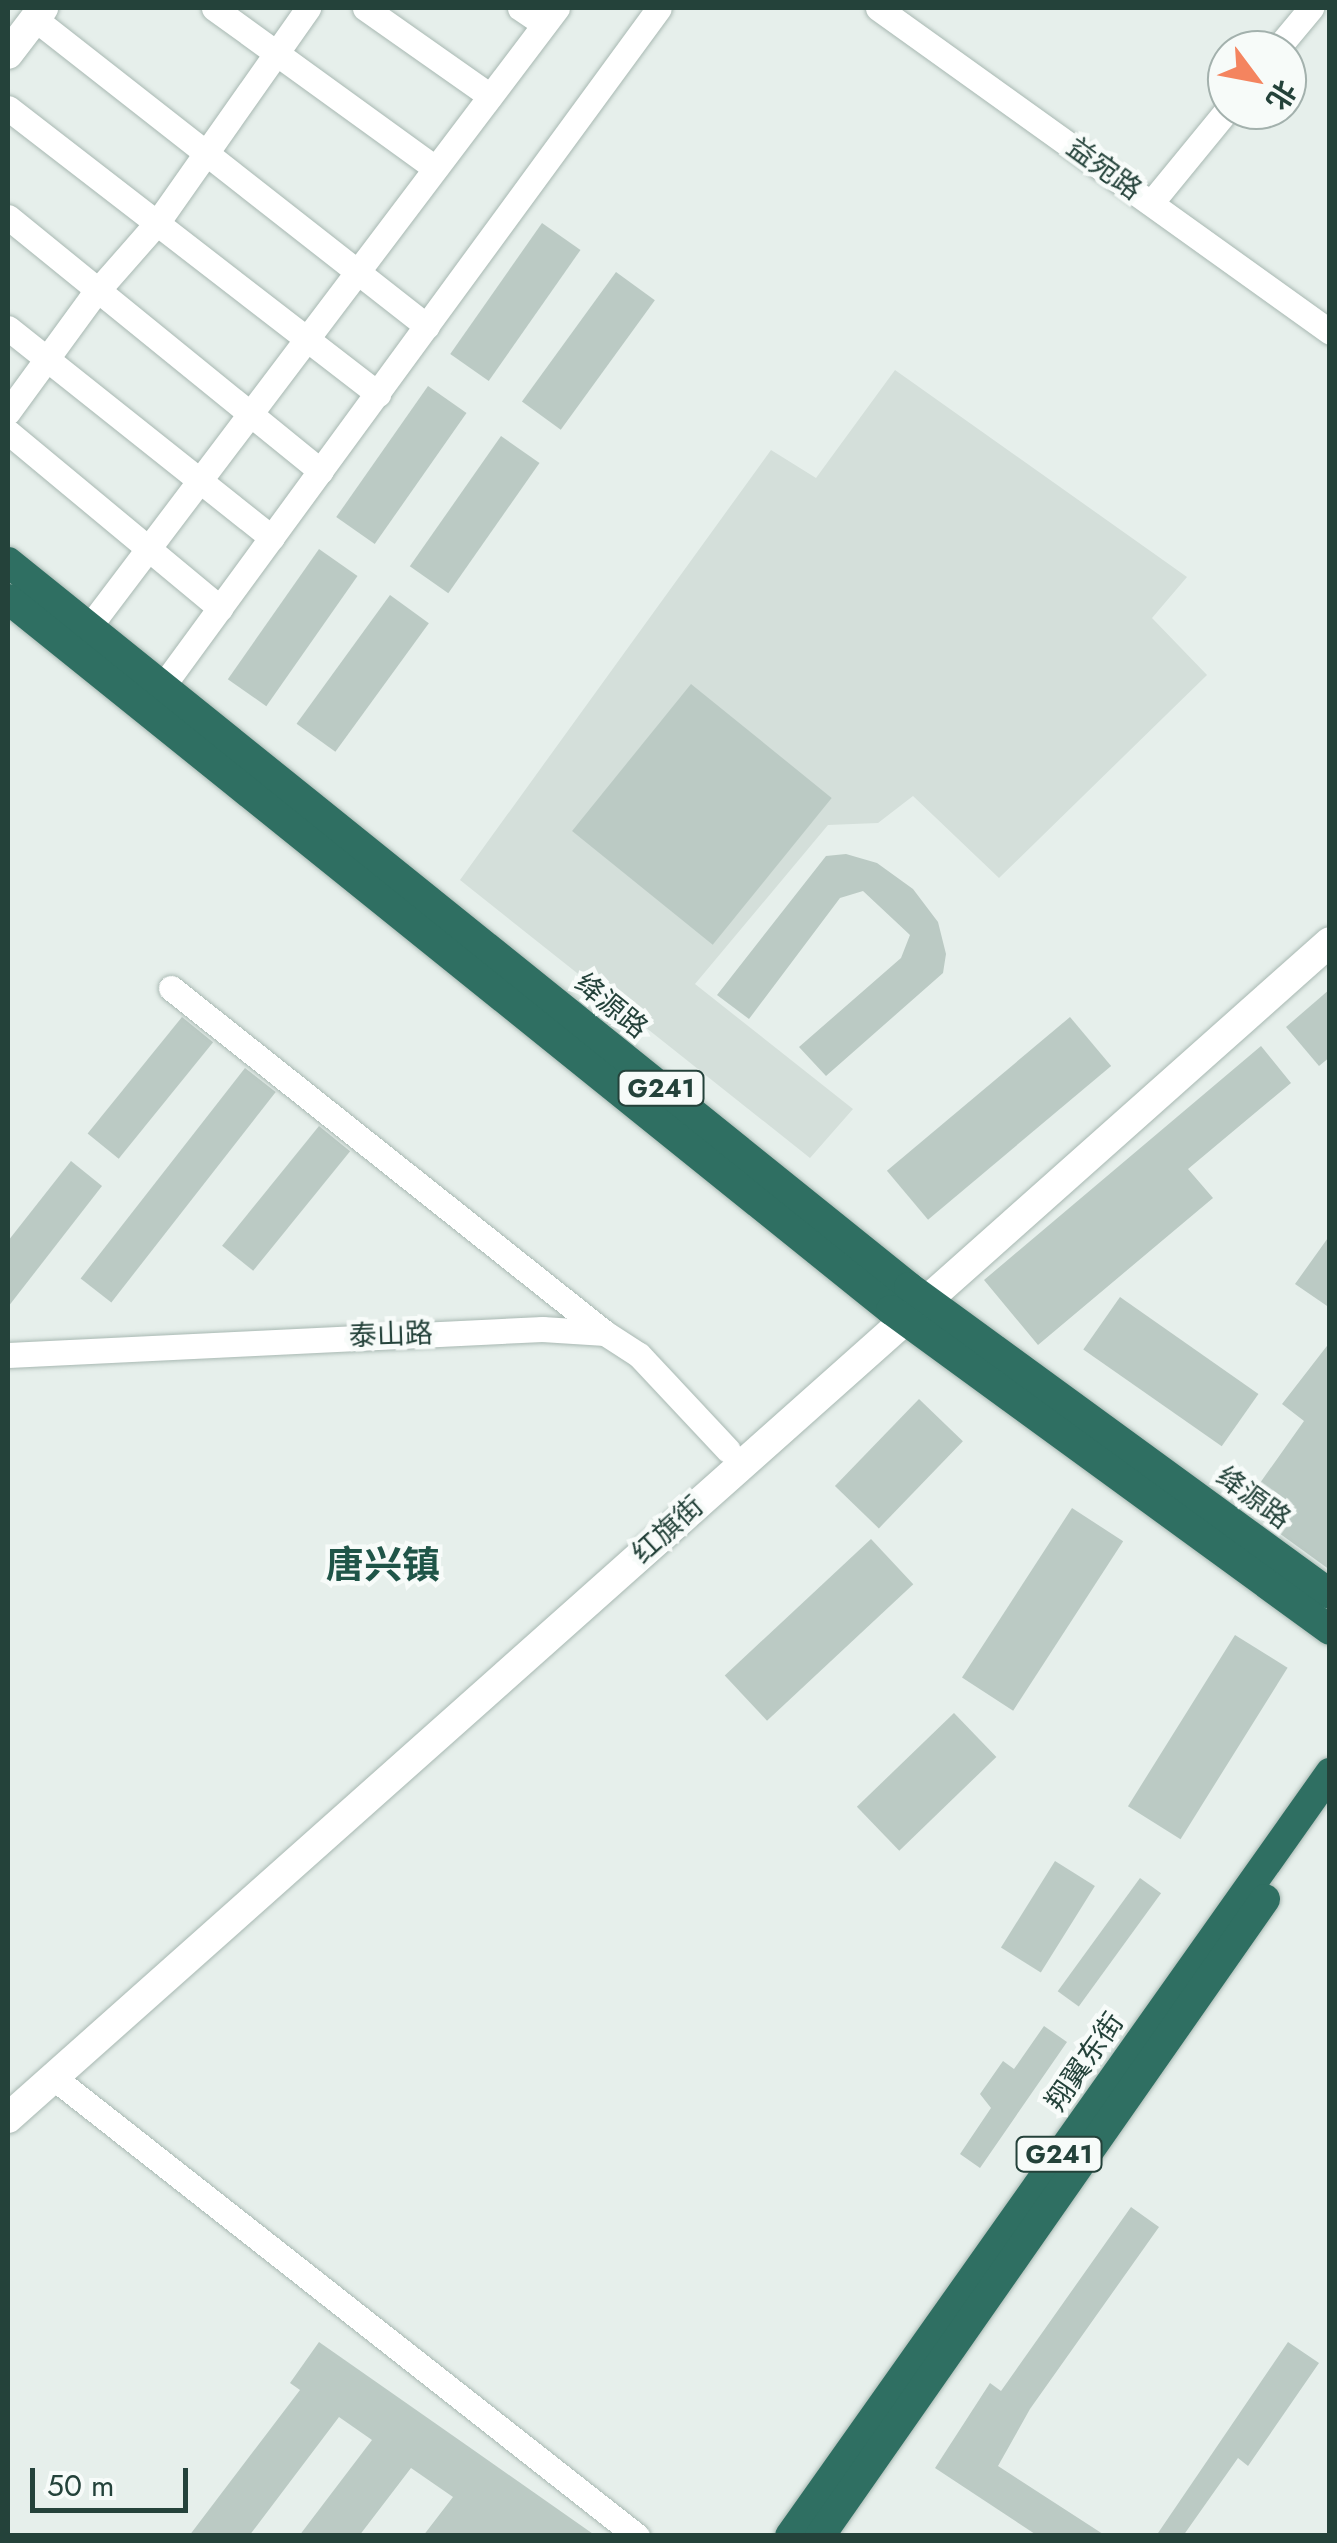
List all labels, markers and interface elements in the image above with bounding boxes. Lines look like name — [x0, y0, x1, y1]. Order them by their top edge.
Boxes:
north arrow — [1207, 30, 1307, 130]
text: 北 — [1256, 72, 1306, 118]
street label: 益宛路 — [1060, 131, 1148, 207]
street label: 绛源路 — [568, 967, 654, 1045]
road number: G241 — [616, 1068, 706, 1108]
street label: 泰山路 — [348, 1317, 434, 1353]
street label: 绛源路 — [1209, 1460, 1297, 1536]
street label: 红旗街 — [626, 1489, 710, 1571]
district label: 唐兴镇 — [326, 1542, 440, 1588]
street label: 翔翼东街 — [1039, 2006, 1131, 2118]
road number: G241 — [1014, 2134, 1104, 2174]
scale bar — [35, 2448, 192, 2510]
text: 50 m — [47, 2464, 114, 2507]

